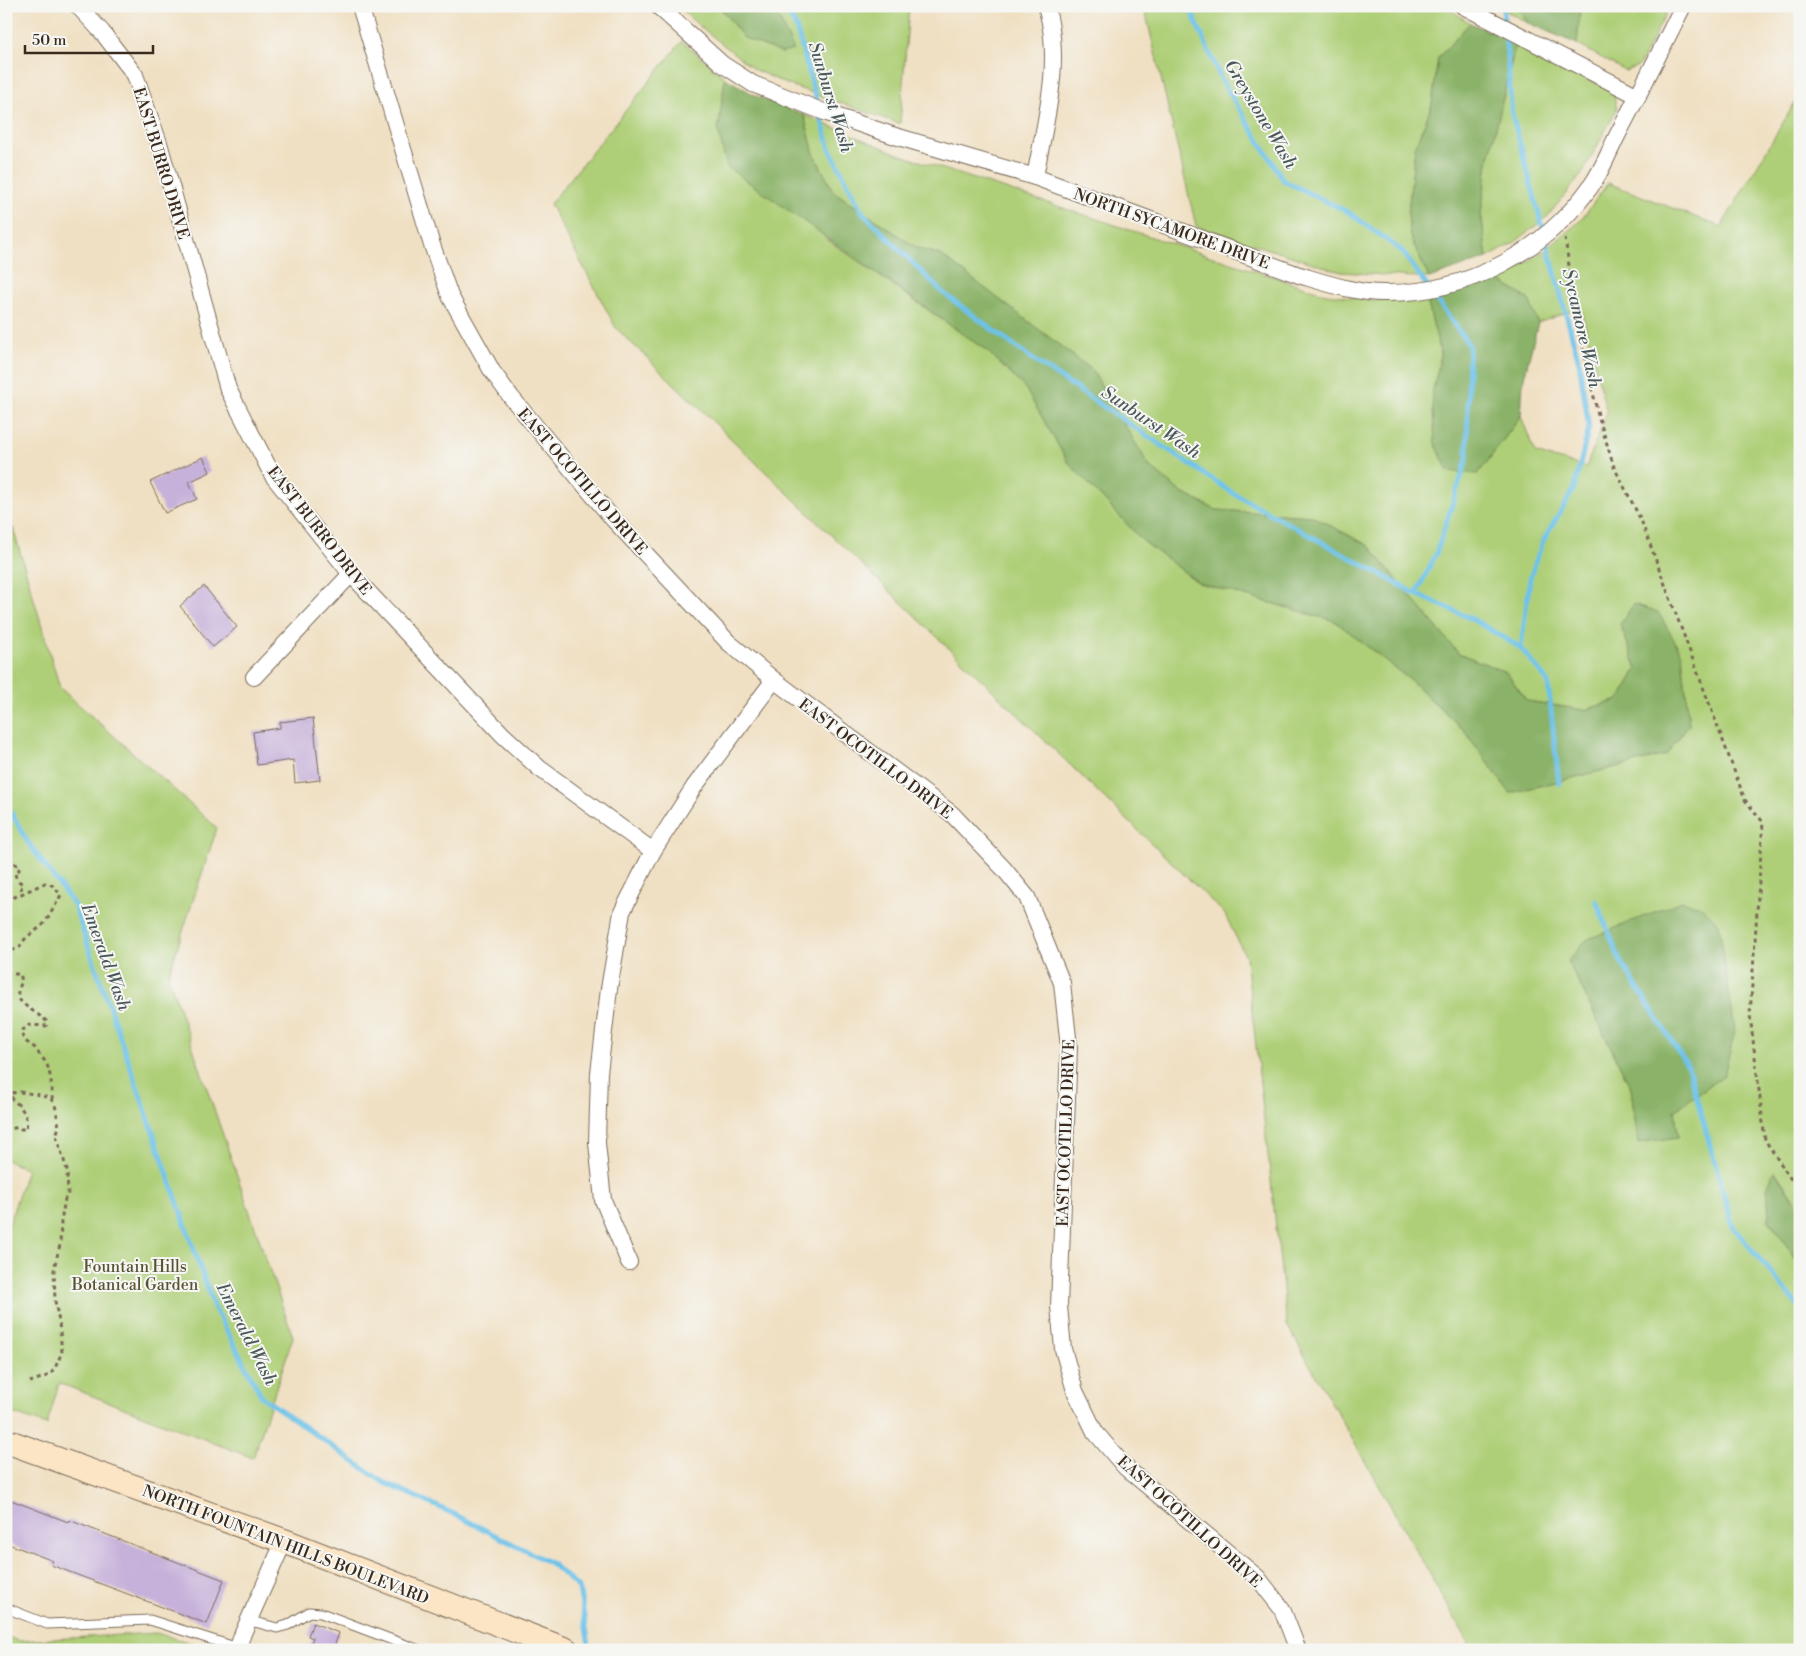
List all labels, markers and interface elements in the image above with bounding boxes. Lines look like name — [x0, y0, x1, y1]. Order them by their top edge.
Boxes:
scale bar — [25, 22, 152, 54]
text: 50 m — [32, 31, 66, 50]
water label: Sunburst Wash — [803, 39, 859, 156]
water label: Greystone Wash — [1219, 55, 1303, 174]
street label: EAST BURRO DRIVE — [128, 85, 194, 242]
street label: NORTH SYCAMORE DRIVE — [1071, 184, 1273, 274]
water label: Sycamore Wash — [1557, 266, 1607, 391]
water label: Sunburst Wash — [1097, 381, 1206, 465]
street label: EAST OCOTILLO DRIVE — [513, 404, 651, 559]
street label: EAST BURRO DRIVE — [263, 462, 376, 599]
street label: EAST OCOTILLO DRIVE — [794, 694, 956, 823]
water label: Emerald Wash — [75, 900, 136, 1015]
street label: EAST OCOTILLO DRIVE — [1053, 1039, 1079, 1227]
park label: Fountain Hills Botanical Garden — [71, 1257, 199, 1295]
water label: Emerald Wash — [210, 1278, 283, 1390]
street label: EAST OCOTILLO DRIVE — [1113, 1451, 1266, 1592]
street label: NORTH FOUNTAIN HILLS BOULEVARD — [140, 1481, 432, 1609]

